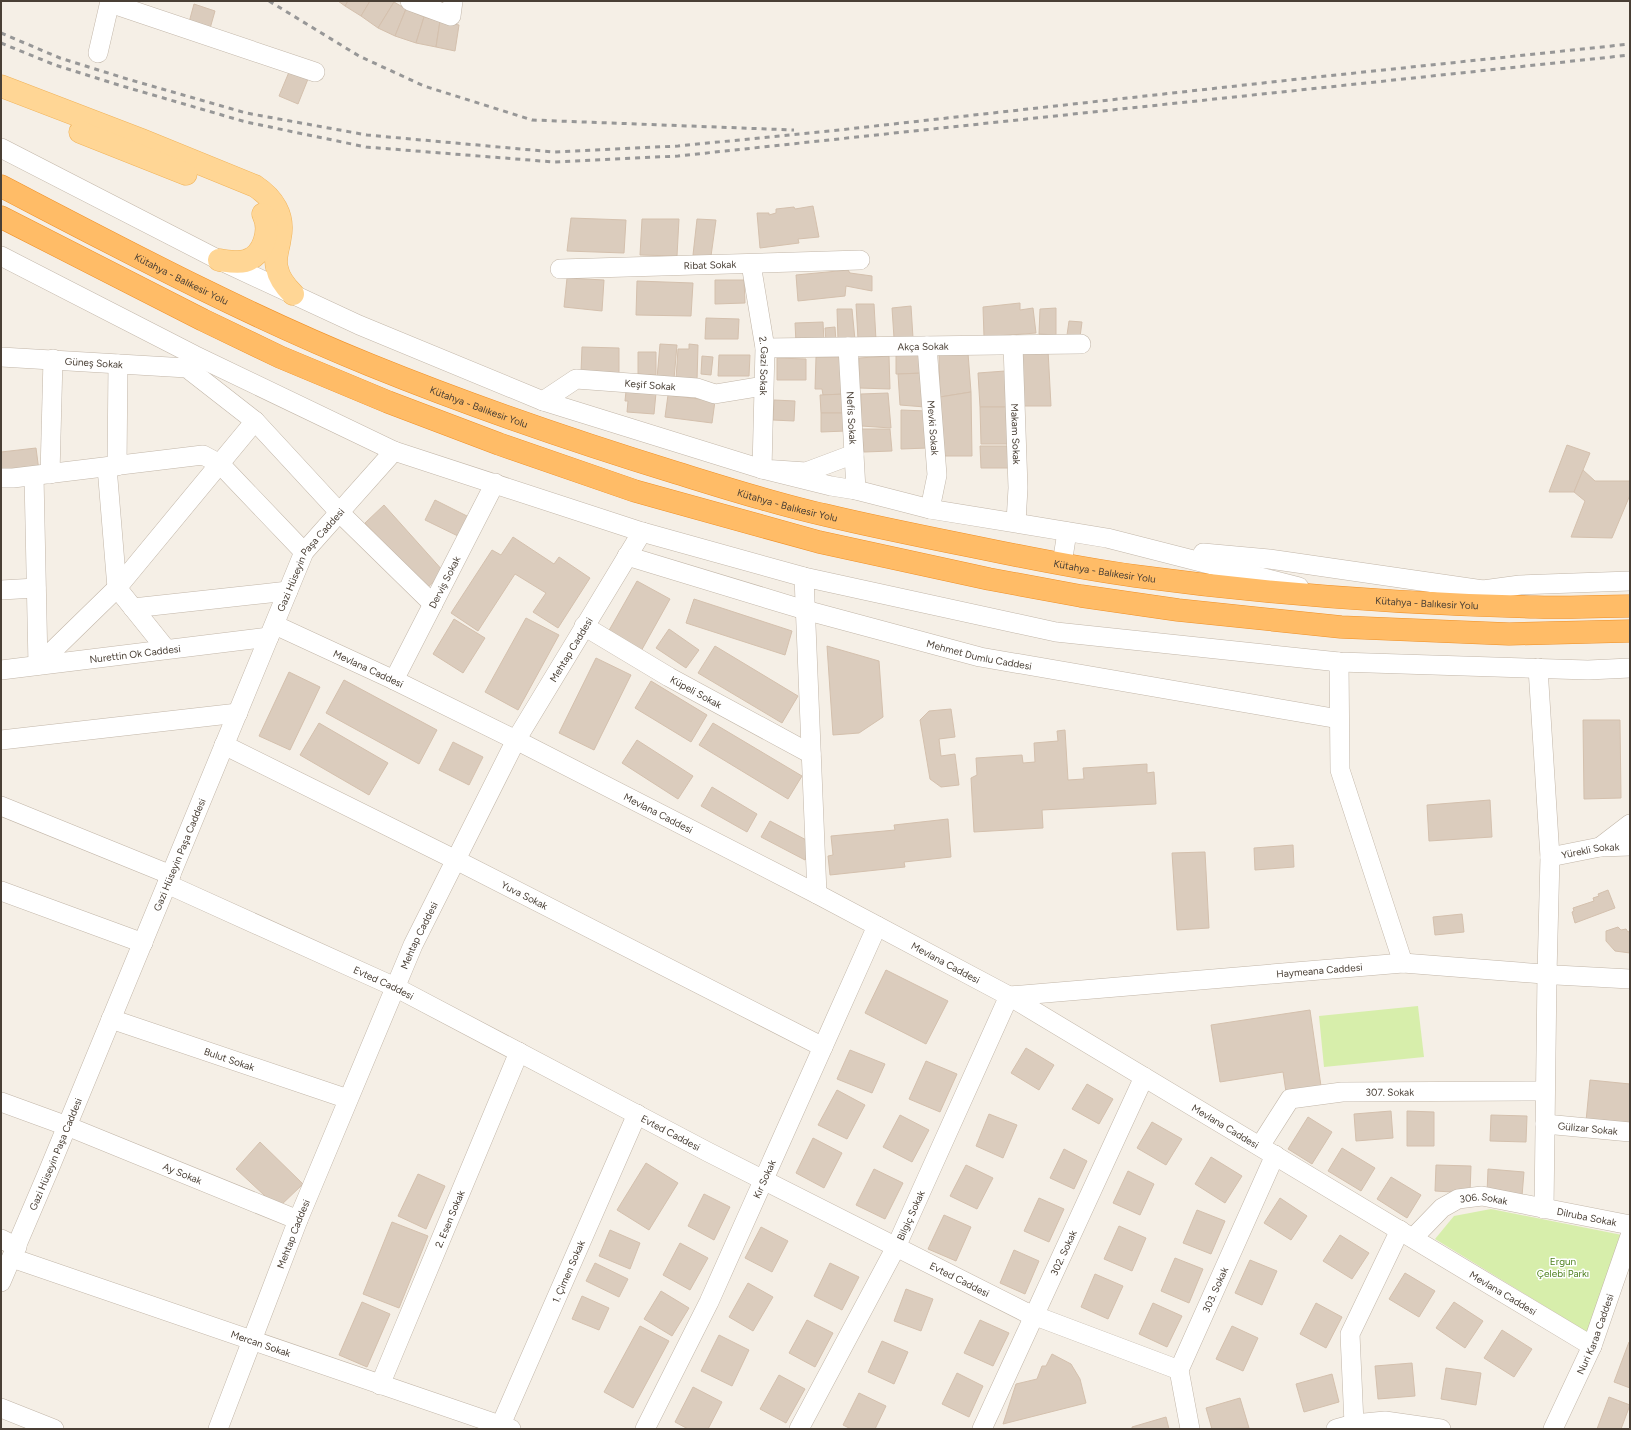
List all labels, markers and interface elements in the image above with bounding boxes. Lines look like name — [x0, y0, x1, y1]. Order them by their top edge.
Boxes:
street label: Kütahya - Balıkesir Yolu — [132, 250, 231, 308]
street label: Ribat Sokak — [684, 258, 737, 272]
street label: 2. Gazi Sokak — [756, 335, 771, 396]
street label: Akça Sokak — [897, 340, 949, 353]
street label: Güneş Sokak — [64, 355, 123, 371]
street label: Keşif Sokak — [624, 377, 676, 393]
street label: Kütahya - Balıkesir Yolu — [428, 383, 530, 431]
street label: Nefis Sokak — [843, 391, 859, 445]
street label: Mevki Sokak — [924, 400, 941, 456]
street label: Makam Sokak — [1008, 403, 1023, 465]
street label: Kütahya - Balıkesir Yolu — [736, 486, 839, 525]
street label: Gazi Hüseyin Paşa Caddesi — [274, 505, 347, 614]
street label: Derviş Sokak — [426, 554, 464, 611]
street label: Kütahya - Balıkesir Yolu — [1052, 557, 1157, 586]
street label: Kütahya - Balıkesir Yolu — [1375, 594, 1479, 612]
street label: Mehtap Caddesi — [547, 615, 596, 685]
street label: Mehmet Dumlu Caddesi — [925, 637, 1033, 673]
street label: Nurettin Ok Caddesi — [89, 642, 181, 666]
street label: Mevlana Caddesi — [331, 647, 406, 691]
street label: Küpeli Sokak — [668, 673, 724, 711]
street label: Mevlana Caddesi — [621, 790, 695, 836]
street label: Gazi Hüseyin Paşa Caddesi — [150, 796, 209, 913]
street label: Yürekli Sokak — [1560, 840, 1620, 862]
street label: Yuva Sokak — [499, 878, 550, 913]
street label: Mehtap Caddesi — [398, 900, 441, 971]
street label: Mevlana Caddesi — [909, 939, 982, 986]
street label: Haymeana Caddesi — [1276, 960, 1363, 981]
street label: Evted Caddesi — [351, 963, 416, 1003]
street label: Bulut Sokak — [202, 1045, 256, 1074]
street label: 307. Sokak — [1365, 1086, 1414, 1099]
street label: Gazi Hüseyin Paşa Caddesi — [26, 1096, 85, 1213]
street label: Mevlana Caddesi — [1189, 1101, 1261, 1152]
street label: Evted Caddesi — [639, 1112, 702, 1154]
street label: Gülizar Sokak — [1557, 1119, 1619, 1138]
street label: Kır Sokak — [750, 1158, 779, 1201]
street label: Ay Sokak — [161, 1160, 204, 1187]
street label: 2. Esen Sokak — [432, 1188, 468, 1250]
street label: Bilgiç Sokak — [894, 1188, 928, 1243]
street label: 306. Sokak — [1459, 1190, 1509, 1208]
street label: Mehtap Caddesi — [274, 1197, 313, 1271]
street label: Dilruba Sokak — [1556, 1205, 1618, 1229]
street label: 302. Sokak — [1047, 1228, 1080, 1278]
street label: 1. Çimen Sokak — [549, 1238, 588, 1305]
park label: Ergun Çelebi Parkı — [1537, 1255, 1589, 1280]
street label: Evted Caddesi — [927, 1259, 992, 1300]
street label: 303. Sokak — [1199, 1265, 1231, 1315]
street label: Mevlana Caddesi — [1467, 1268, 1539, 1318]
street label: Nuri Karaa Caddesi — [1574, 1292, 1617, 1376]
street label: Mercan Sokak — [229, 1327, 292, 1360]

